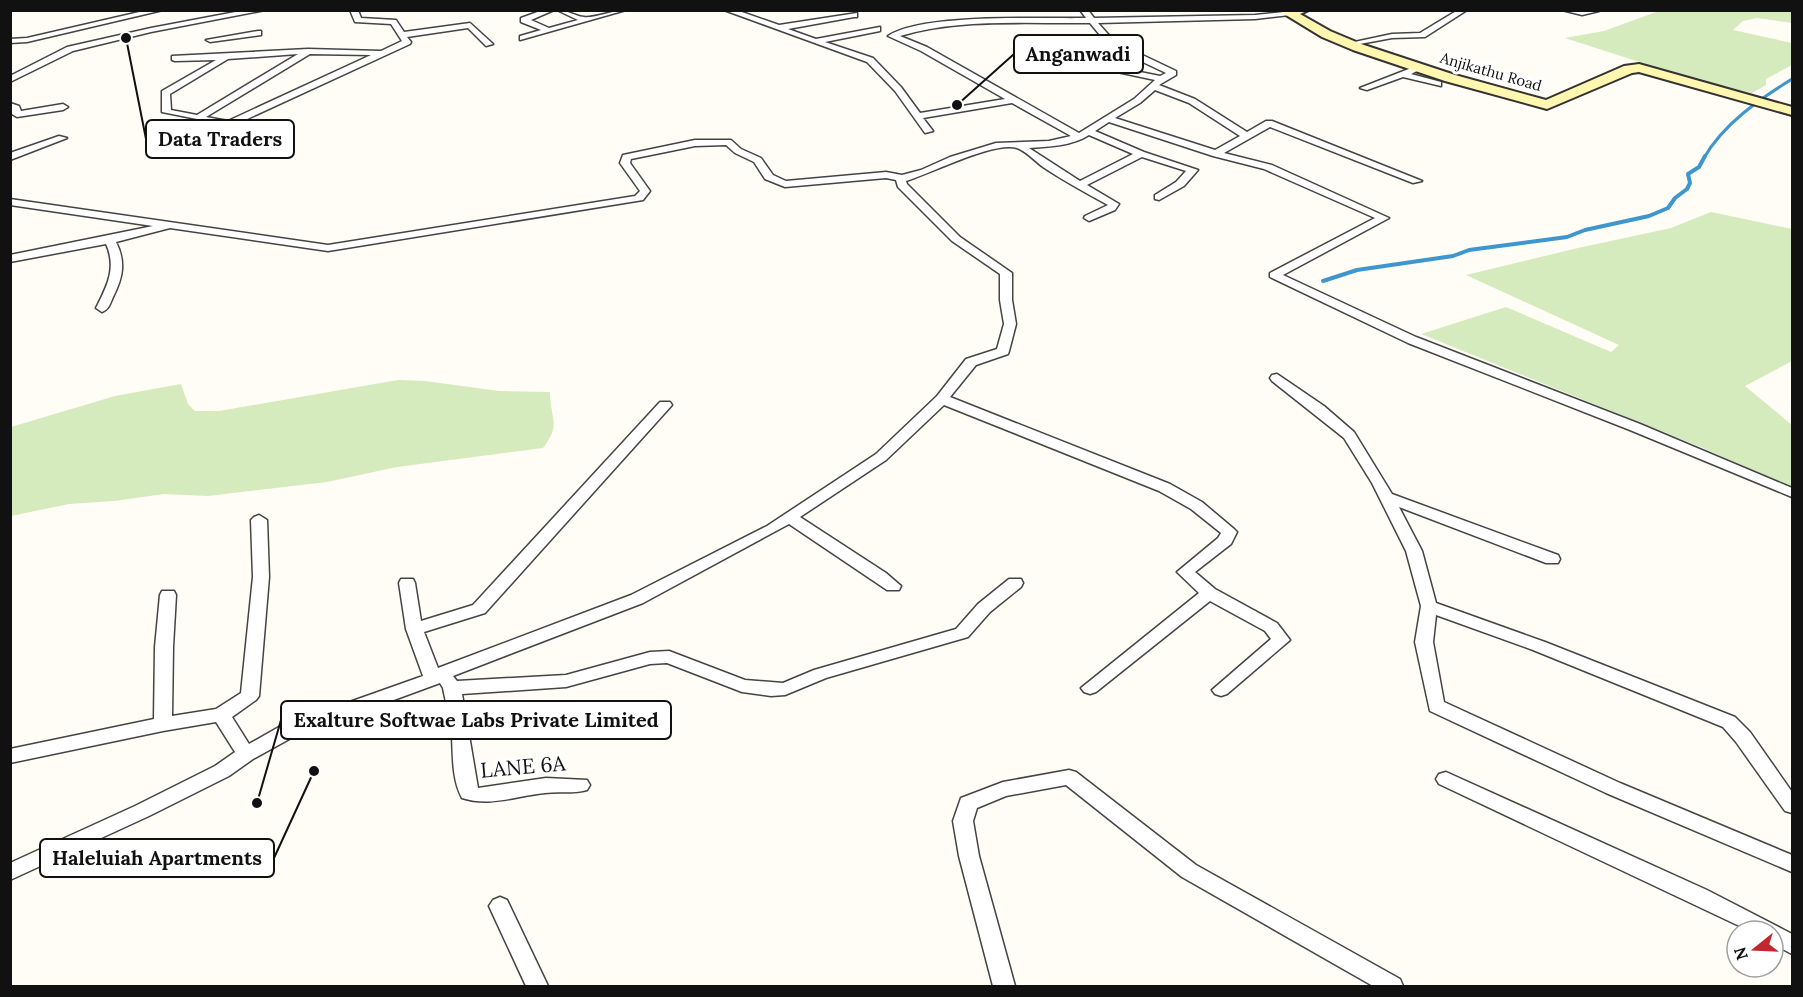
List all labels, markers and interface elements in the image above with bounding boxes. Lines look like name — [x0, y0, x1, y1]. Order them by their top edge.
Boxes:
callout: Anganwadi — [1014, 35, 1143, 73]
text: Anganwadi — [1025, 41, 1131, 66]
street label: Anjikathu Road — [1437, 48, 1544, 95]
callout: Data Traders — [146, 120, 294, 158]
text: Data Traders — [158, 126, 282, 151]
callout: Exalture Softwae Labs Private Limited — [281, 701, 671, 739]
text: Exalture Softwae Labs Private Limited — [293, 707, 659, 732]
street label: LANE 6A — [479, 749, 568, 784]
callout: Haleluiah Apartments — [40, 839, 274, 877]
text: Haleluiah Apartments — [52, 845, 262, 870]
north arrow — [1725, 919, 1785, 979]
text: N — [1729, 945, 1752, 963]

